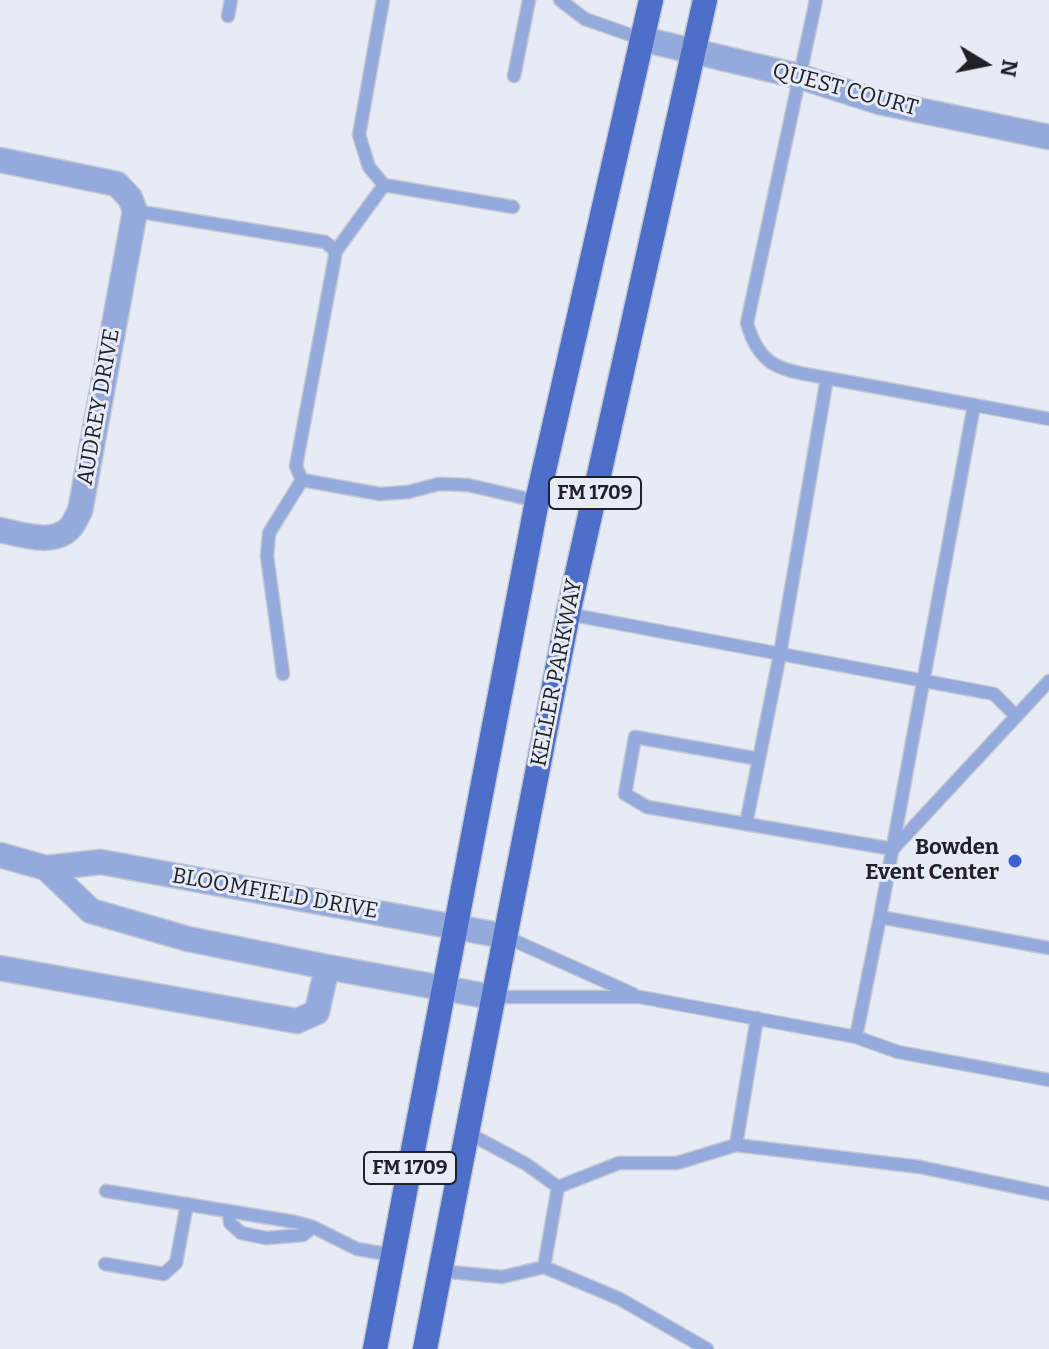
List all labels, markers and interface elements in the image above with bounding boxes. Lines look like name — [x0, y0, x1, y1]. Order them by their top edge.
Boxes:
north arrow — [945, 24, 1025, 104]
street label: QUEST COURT — [769, 58, 921, 122]
text: N — [994, 58, 1024, 79]
street label: AUDREY DRIVE — [72, 327, 126, 487]
road number: FM 1709 — [549, 477, 641, 509]
street label: KELLER PARKWAY — [526, 577, 588, 769]
place label: Bowden Event Center — [865, 835, 999, 886]
marker: Bowden Event Center — [1006, 852, 1024, 870]
street label: BLOOMFIELD DRIVE — [170, 863, 380, 925]
road number: FM 1709 — [364, 1152, 456, 1184]

